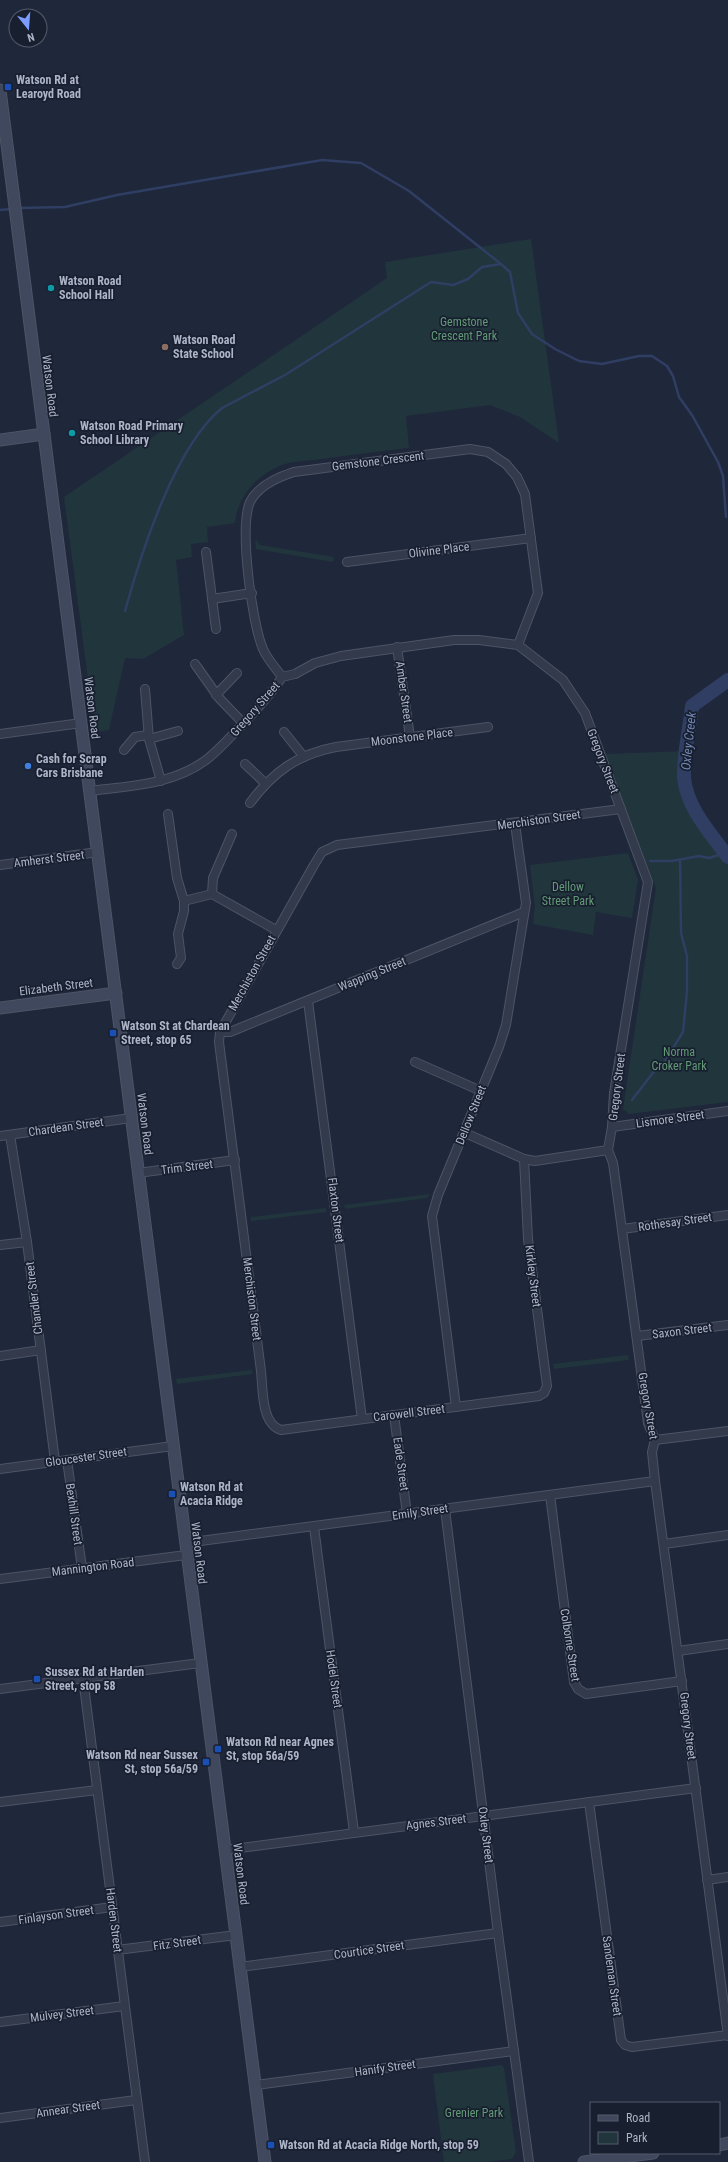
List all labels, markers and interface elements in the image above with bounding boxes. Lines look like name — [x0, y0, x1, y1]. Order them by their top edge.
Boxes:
north arrow — [8, 8, 48, 48]
text: N — [25, 30, 36, 44]
place label: Watson Rd at Learoyd Road — [16, 73, 81, 101]
marker: Watson Rd at Learoyd Road — [3, 82, 13, 92]
place label: Watson Road School Hall — [59, 274, 121, 302]
marker: Watson Road School Hall — [46, 283, 56, 293]
park label: Gemstone Crescent Park — [431, 315, 498, 343]
place label: Watson Road State School — [173, 333, 235, 361]
marker: Watson Road State School — [160, 342, 170, 352]
street label: Watson Road — [39, 354, 61, 418]
place label: Watson Road Primary School Library — [80, 419, 184, 447]
marker: Watson Road Primary School Library — [67, 428, 77, 438]
street label: Gemstone Crescent — [331, 448, 425, 474]
street label: Olivine Place — [408, 539, 471, 561]
street label: Amber Street — [393, 660, 415, 724]
street label: Watson Road — [81, 676, 103, 740]
street label: Gregory Street — [227, 678, 283, 739]
water label: Oxley Creek — [678, 711, 699, 771]
street label: Moonstone Place — [370, 725, 454, 749]
street label: Gregory Street — [584, 727, 622, 796]
place label: Cash for Scrap Cars Brisbane — [36, 752, 107, 780]
marker: Cash for Scrap Cars Brisbane — [23, 761, 33, 771]
street label: Merchiston Street — [496, 807, 582, 833]
street label: Amherst Street — [13, 848, 85, 870]
park label: Dellow Street Park — [542, 880, 595, 908]
street label: Merchiston Street — [226, 933, 279, 1013]
street label: Wapping Street — [336, 954, 408, 994]
street label: Elizabeth Street — [18, 975, 94, 998]
place label: Watson St at Chardean Street, stop 65 — [121, 1019, 230, 1047]
marker: Watson St at Chardean Street, stop 65 — [108, 1028, 118, 1038]
park label: Norma Croker Park — [651, 1045, 707, 1073]
street label: Gregory Street — [606, 1052, 628, 1122]
street label: Dellow Street — [453, 1083, 489, 1147]
street label: Watson Road — [134, 1092, 156, 1156]
street label: Lismore Street — [635, 1107, 706, 1131]
street label: Chardean Street — [27, 1115, 105, 1139]
street label: Trim Street — [160, 1157, 214, 1177]
street label: Flaxton Street — [325, 1177, 347, 1244]
street label: Rothesay Street — [637, 1210, 713, 1234]
street label: Kirkley Street — [522, 1244, 544, 1308]
street label: Merchiston Street — [240, 1256, 264, 1342]
street label: Chandler Street — [23, 1260, 45, 1335]
street label: Saxon Street — [651, 1320, 713, 1342]
street label: Gregory Street — [635, 1371, 661, 1441]
street label: Carowell Street — [372, 1402, 446, 1424]
street label: Eade Street — [390, 1436, 412, 1492]
street label: Gloucester Street — [44, 1444, 128, 1470]
place label: Watson Rd at Acacia Ridge — [180, 1480, 243, 1508]
street label: Bexhill Street — [63, 1482, 85, 1546]
marker: Watson Rd at Acacia Ridge — [167, 1489, 177, 1499]
street label: Emily Street — [391, 1501, 449, 1523]
street label: Watson Road — [188, 1521, 210, 1585]
street label: Mannington Road — [51, 1555, 135, 1579]
street label: Colborne Street — [557, 1608, 583, 1683]
street label: Hodel Street — [323, 1649, 345, 1709]
place label: Sussex Rd at Harden Street, stop 58 — [45, 1665, 144, 1693]
marker: Sussex Rd at Harden Street, stop 58 — [32, 1674, 42, 1684]
street label: Gregory Street — [677, 1691, 699, 1761]
place label: Watson Rd near Agnes St, stop 56a/59 — [226, 1735, 334, 1763]
marker: Watson Rd near Agnes St, stop 56a/59 — [213, 1744, 223, 1754]
place label: Watson Rd near Sussex St, stop 56a/59 — [86, 1748, 199, 1776]
marker: Watson Rd near Sussex St, stop 56a/59 — [201, 1757, 211, 1767]
street label: Oxley Street — [476, 1806, 496, 1864]
street label: Agnes Street — [405, 1811, 467, 1833]
street label: Watson Road — [230, 1842, 252, 1906]
street label: Harden Street — [103, 1887, 125, 1954]
street label: Finlayson Street — [17, 1903, 95, 1927]
street label: Fitz Street — [152, 1933, 202, 1953]
street label: Sandeman Street — [599, 1935, 625, 2017]
street label: Courtice Street — [333, 1938, 406, 1962]
street label: Mulvey Street — [29, 2003, 95, 2025]
street label: Hanify Street — [354, 2057, 417, 2079]
street label: Annear Street — [35, 2098, 101, 2120]
legend — [590, 2102, 720, 2154]
park label: Grenier Park — [445, 2106, 504, 2120]
text: Road — [626, 2111, 650, 2125]
text: Park — [626, 2131, 648, 2145]
place label: Watson Rd at Acacia Ridge North, stop 59 — [279, 2138, 479, 2152]
marker: Watson Rd at Acacia Ridge North, stop 59 — [266, 2140, 276, 2150]

